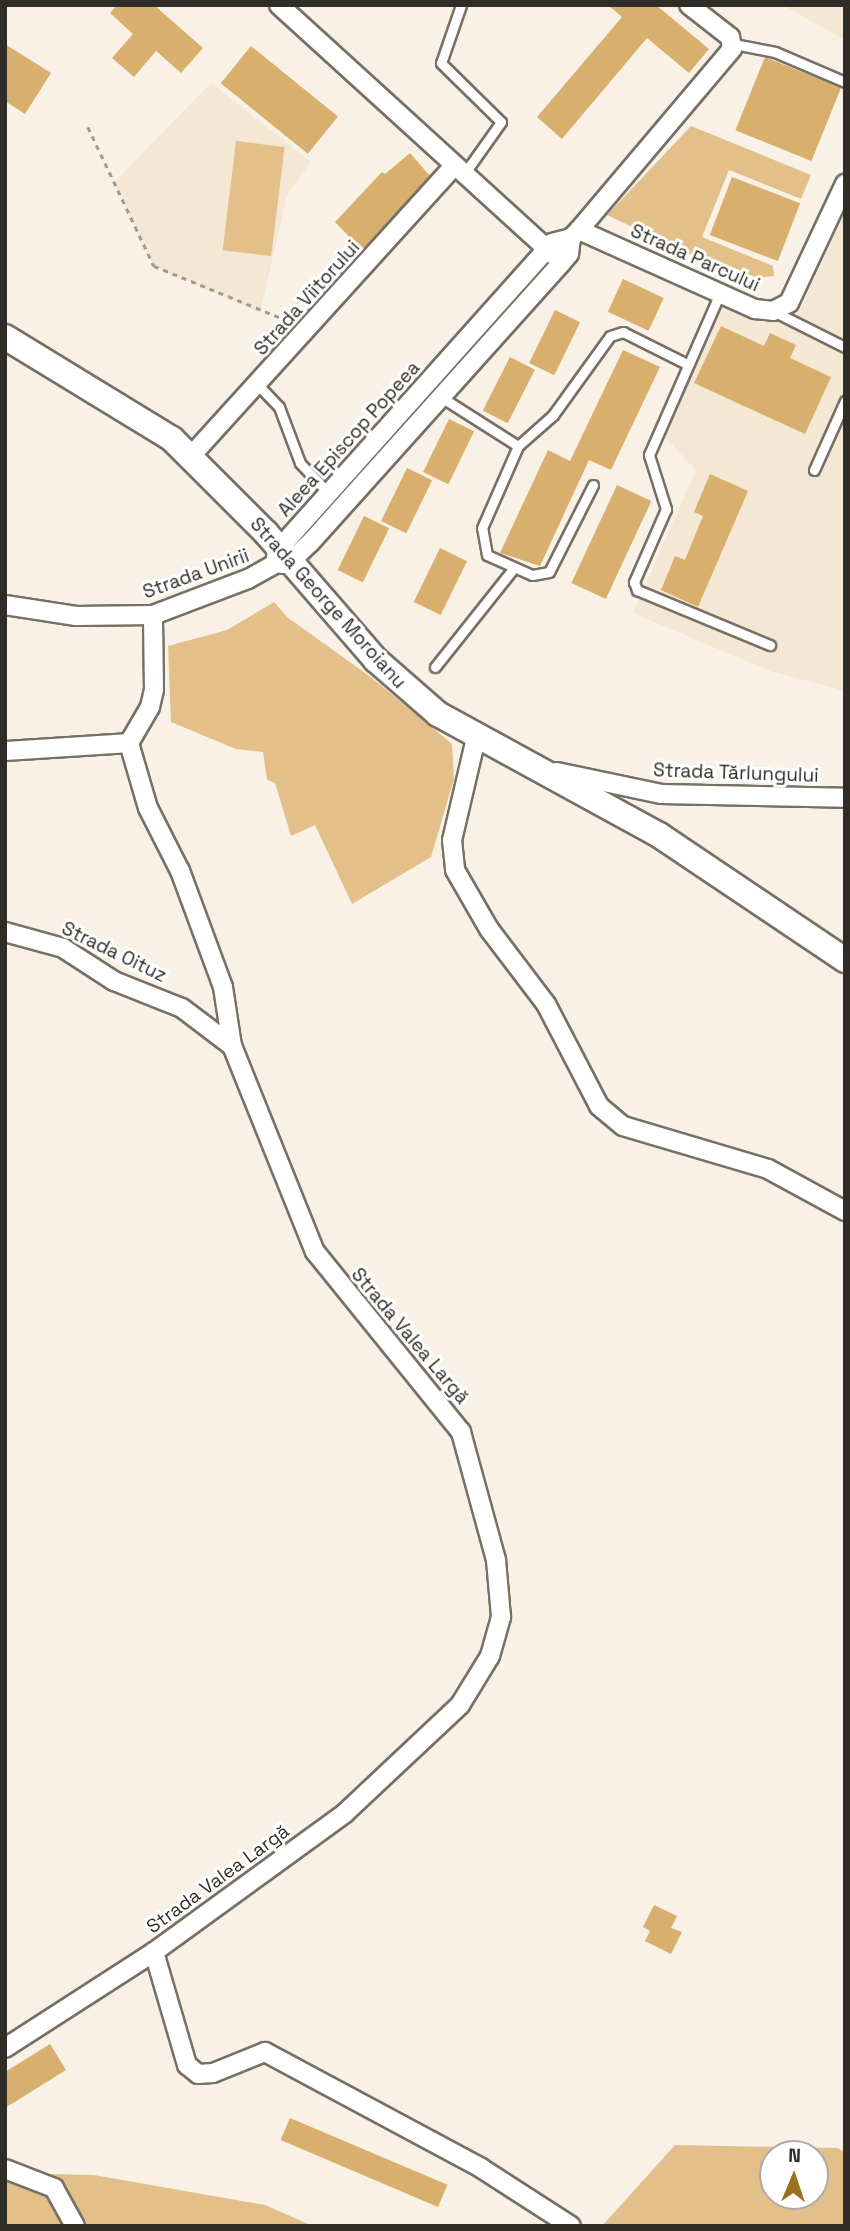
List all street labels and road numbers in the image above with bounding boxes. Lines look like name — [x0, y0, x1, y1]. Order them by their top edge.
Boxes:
street label: Strada Parcului — [627, 219, 763, 297]
street label: Strada Viitorului — [249, 236, 365, 360]
street label: Aleea Episcop Popeea — [273, 357, 425, 521]
street label: Strada George Moroianu — [245, 513, 411, 693]
street label: Strada Unirii — [140, 544, 252, 604]
street label: Strada Tărlungului — [653, 759, 819, 787]
street label: Strada Oituz — [58, 917, 170, 987]
street label: Strada Valea Largă — [346, 1263, 474, 1409]
street label: Strada Valea Largă — [142, 1820, 294, 1938]

